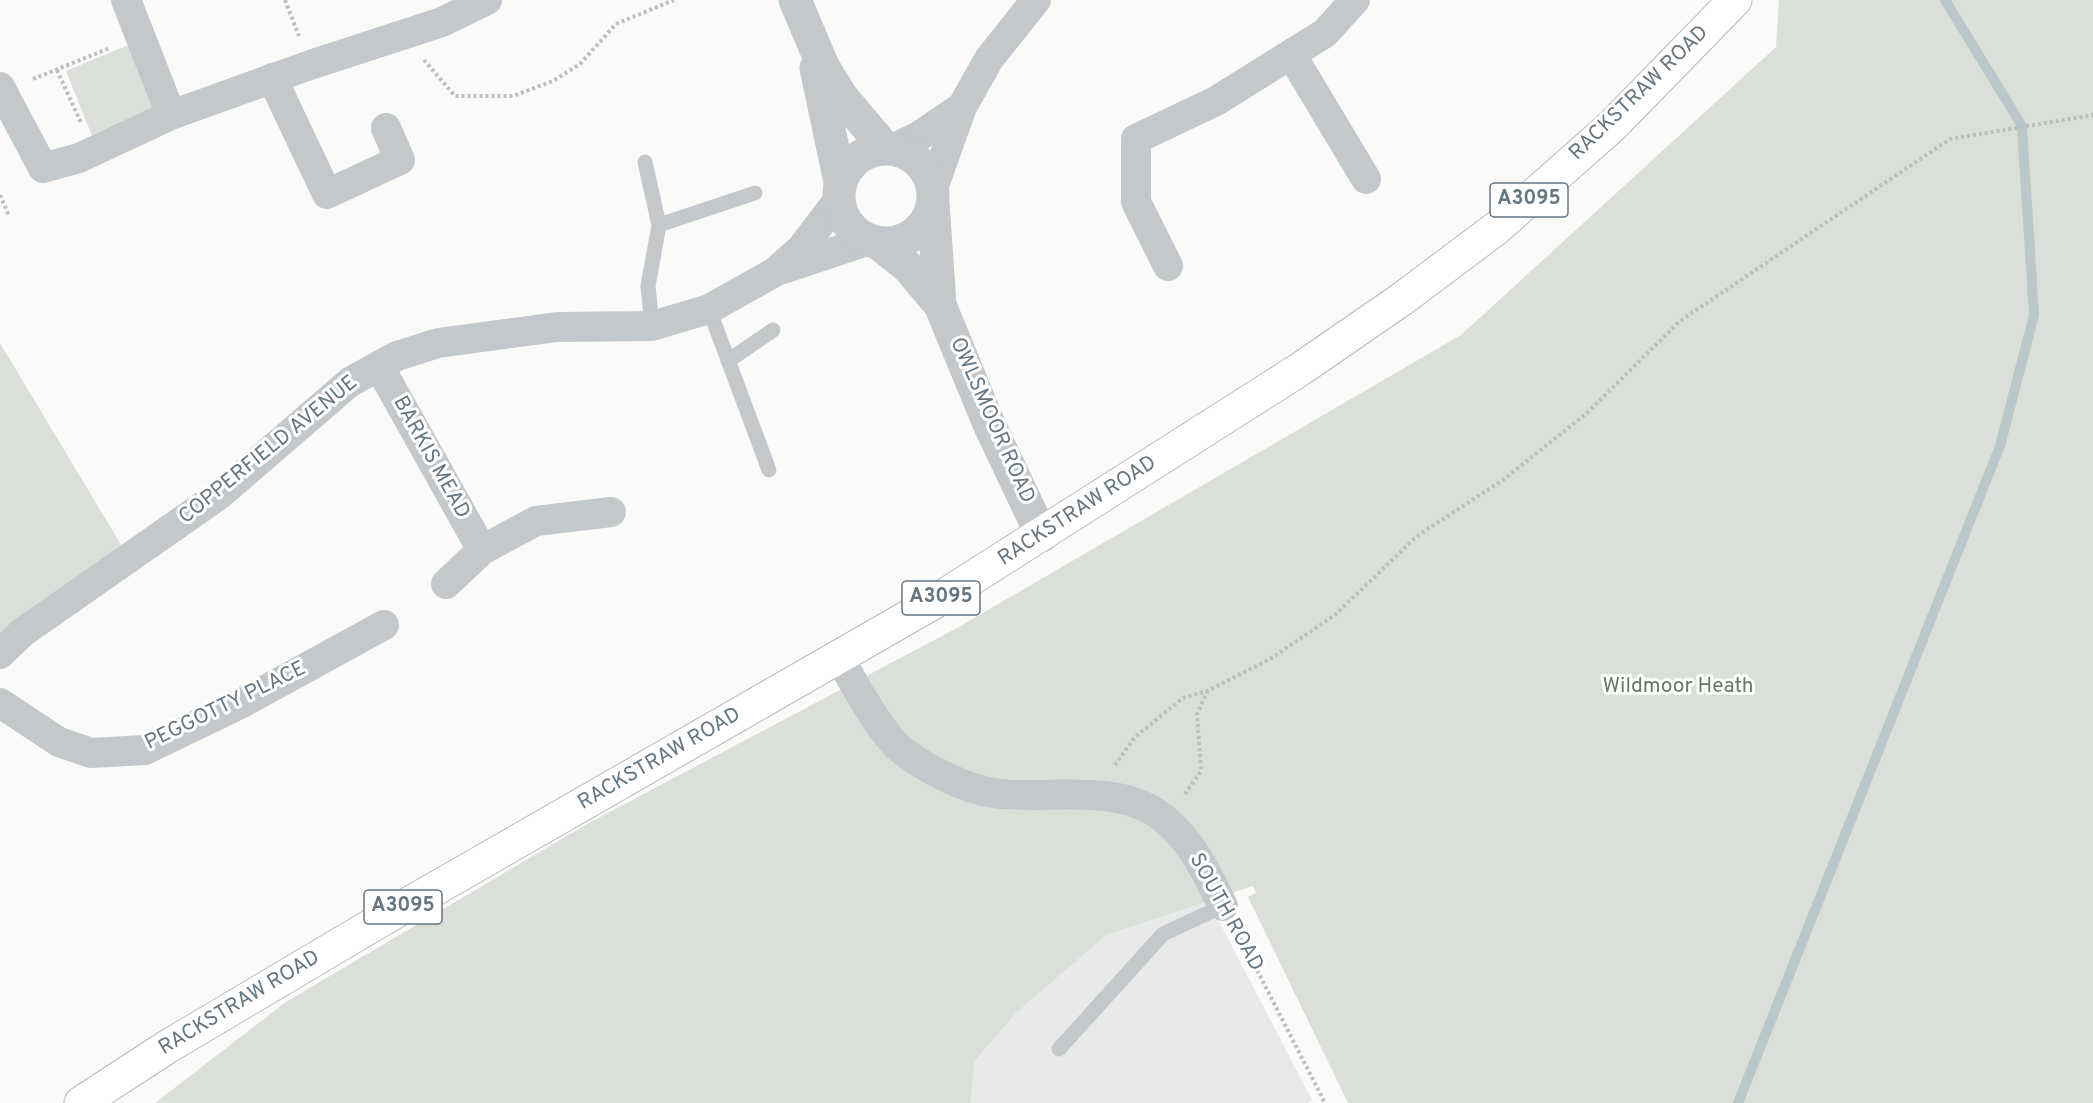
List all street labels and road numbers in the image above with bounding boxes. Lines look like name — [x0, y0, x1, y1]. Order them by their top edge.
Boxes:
street label: RACKSTRAW ROAD — [1565, 21, 1715, 167]
road number: A3095 — [1490, 183, 1568, 217]
street label: OWLSMOOR ROAD — [943, 334, 1039, 508]
street label: COPPERFIELD AVENUE — [175, 371, 363, 531]
street label: BARKIS MEAD — [386, 392, 474, 524]
street label: RACKSTRAW ROAD — [994, 451, 1162, 573]
road number: A3095 — [902, 581, 980, 615]
street label: PEGGOTTY PLACE — [141, 657, 311, 757]
street label: RACKSTRAW ROAD — [574, 703, 746, 817]
street label: SOUTH ROAD — [1182, 850, 1268, 976]
road number: A3095 — [364, 890, 442, 924]
street label: RACKSTRAW ROAD — [155, 946, 325, 1062]

